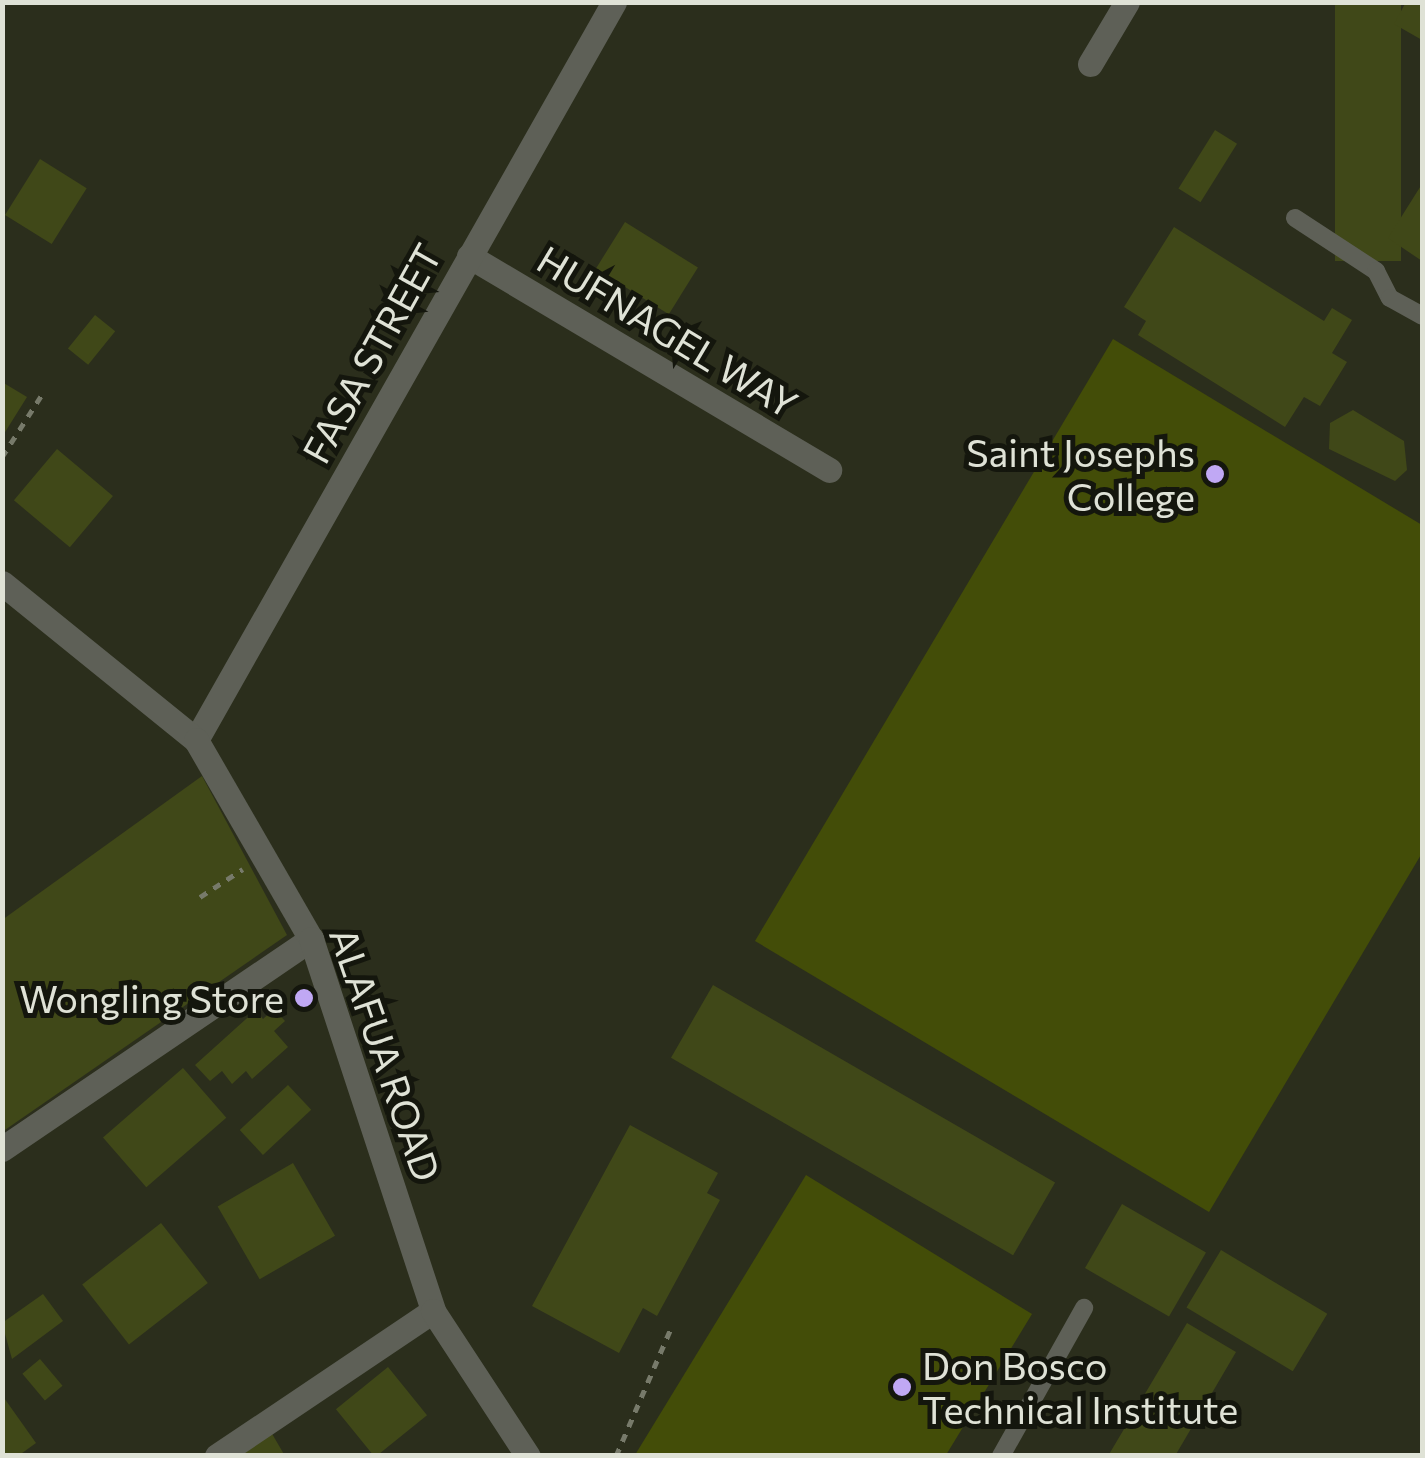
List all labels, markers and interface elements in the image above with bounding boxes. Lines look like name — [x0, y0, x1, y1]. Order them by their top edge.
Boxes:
street label: FASA STREET — [292, 236, 450, 470]
street label: HUFNAGEL WAY — [530, 236, 806, 426]
place label: Saint Josephs College — [966, 429, 1195, 518]
marker: Saint Josephs College — [1204, 463, 1226, 485]
street label: ALAFUA ROAD — [321, 921, 451, 1187]
place label: Wongling Store — [19, 975, 284, 1021]
marker: Wongling Store — [293, 987, 315, 1009]
place label: Don Bosco Technical Institute — [922, 1342, 1238, 1432]
marker: Don Bosco Technical Institute — [891, 1376, 913, 1398]

